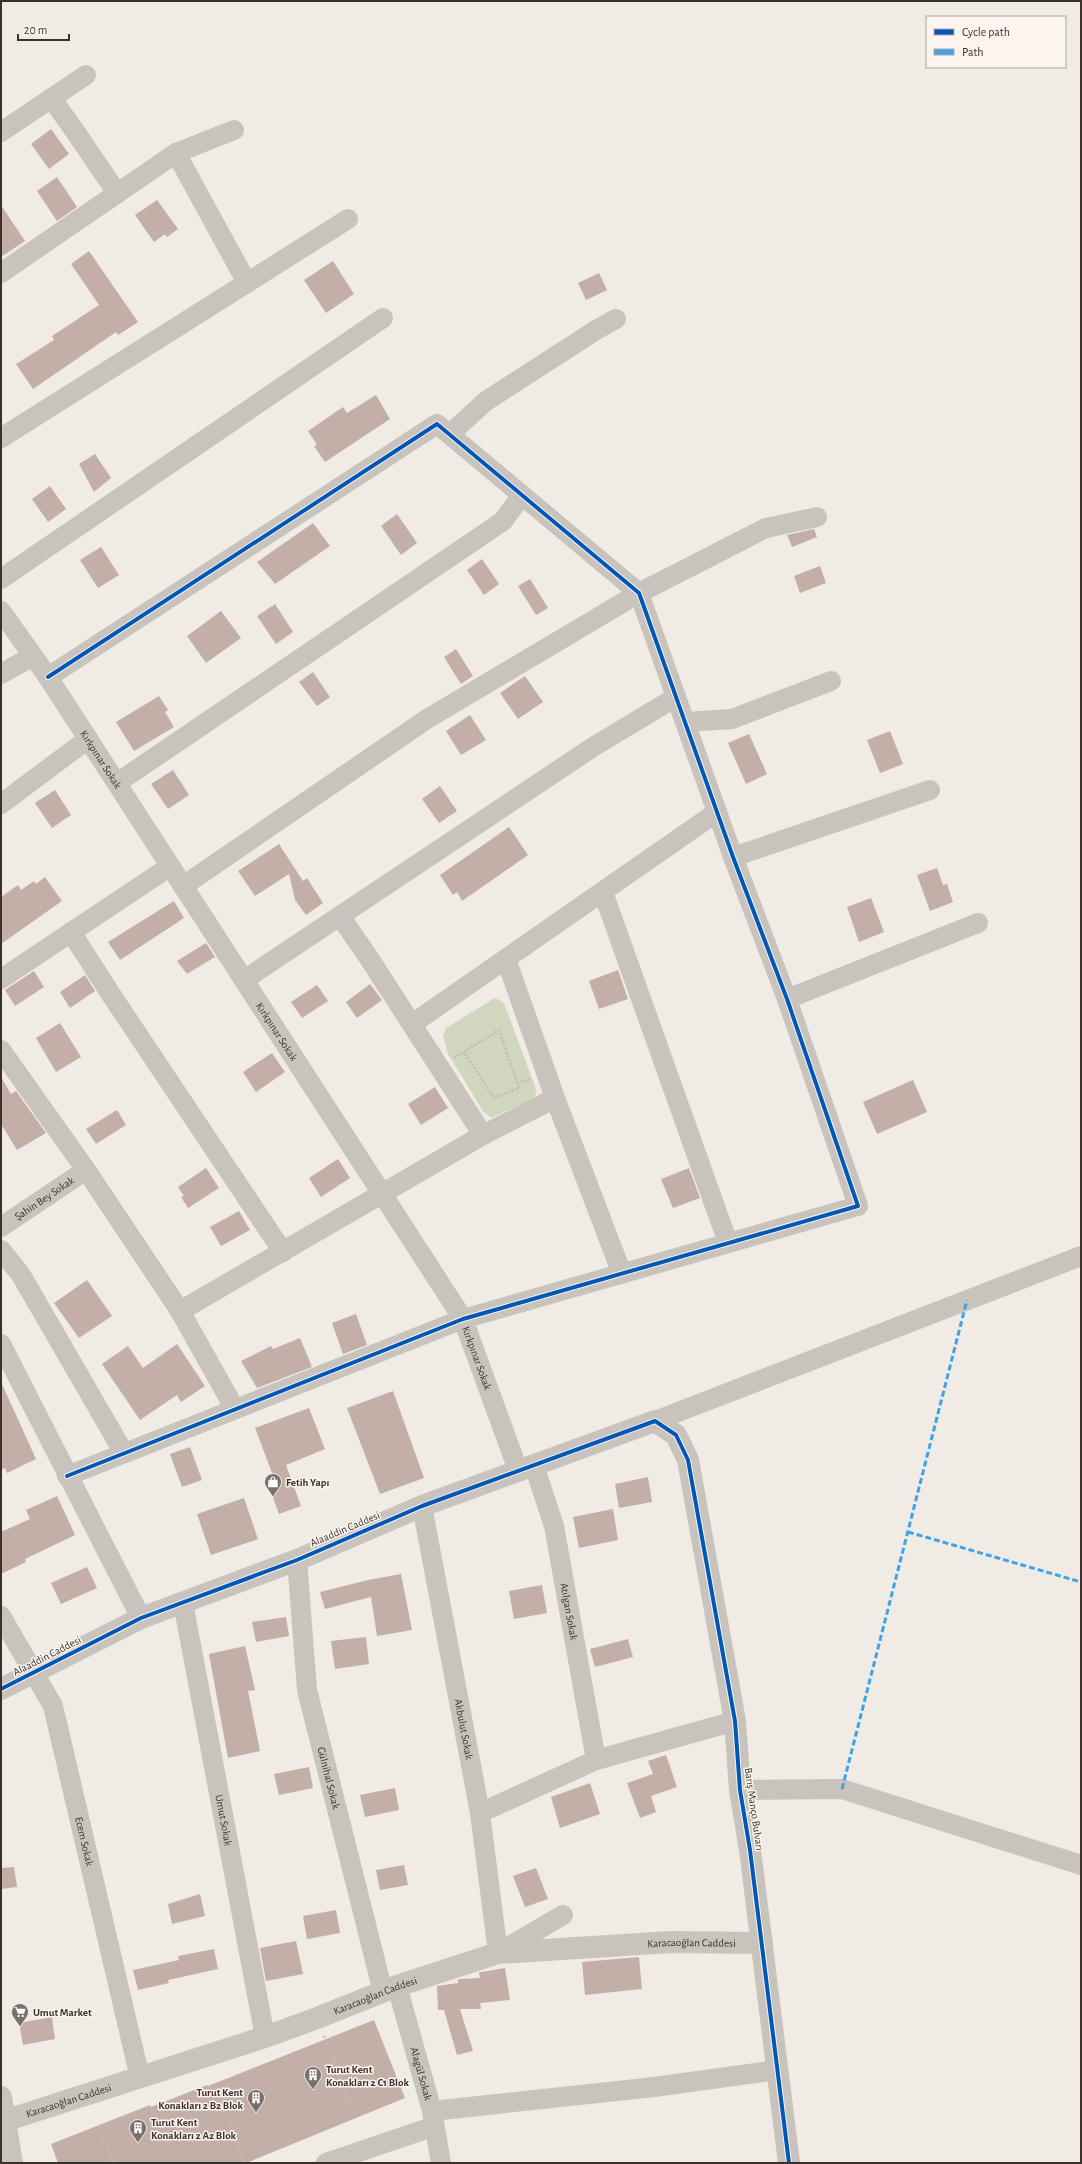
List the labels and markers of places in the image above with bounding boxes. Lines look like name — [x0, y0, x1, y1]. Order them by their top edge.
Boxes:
shop icon: Fetih Yapı — [263, 1472, 283, 1497]
place label: Fetih Yapı — [286, 1477, 329, 1488]
supermarket icon: Umut Market — [10, 2002, 30, 2027]
place label: Umut Market — [33, 2007, 92, 2018]
place label: Turut Kent Konakları 2 C1 Blok — [326, 2064, 409, 2088]
building icon: Turut Kent Konakları 2 C1 Blok — [303, 2065, 323, 2090]
place label: Turut Kent Konakları 2 B2 Blok — [158, 2087, 244, 2111]
building icon: Turut Kent Konakları 2 B2 Blok — [246, 2088, 266, 2113]
place label: Turut Kent Konakları 2 A2 Blok — [151, 2117, 237, 2141]
building icon: Turut Kent Konakları 2 A2 Blok — [128, 2118, 148, 2143]

